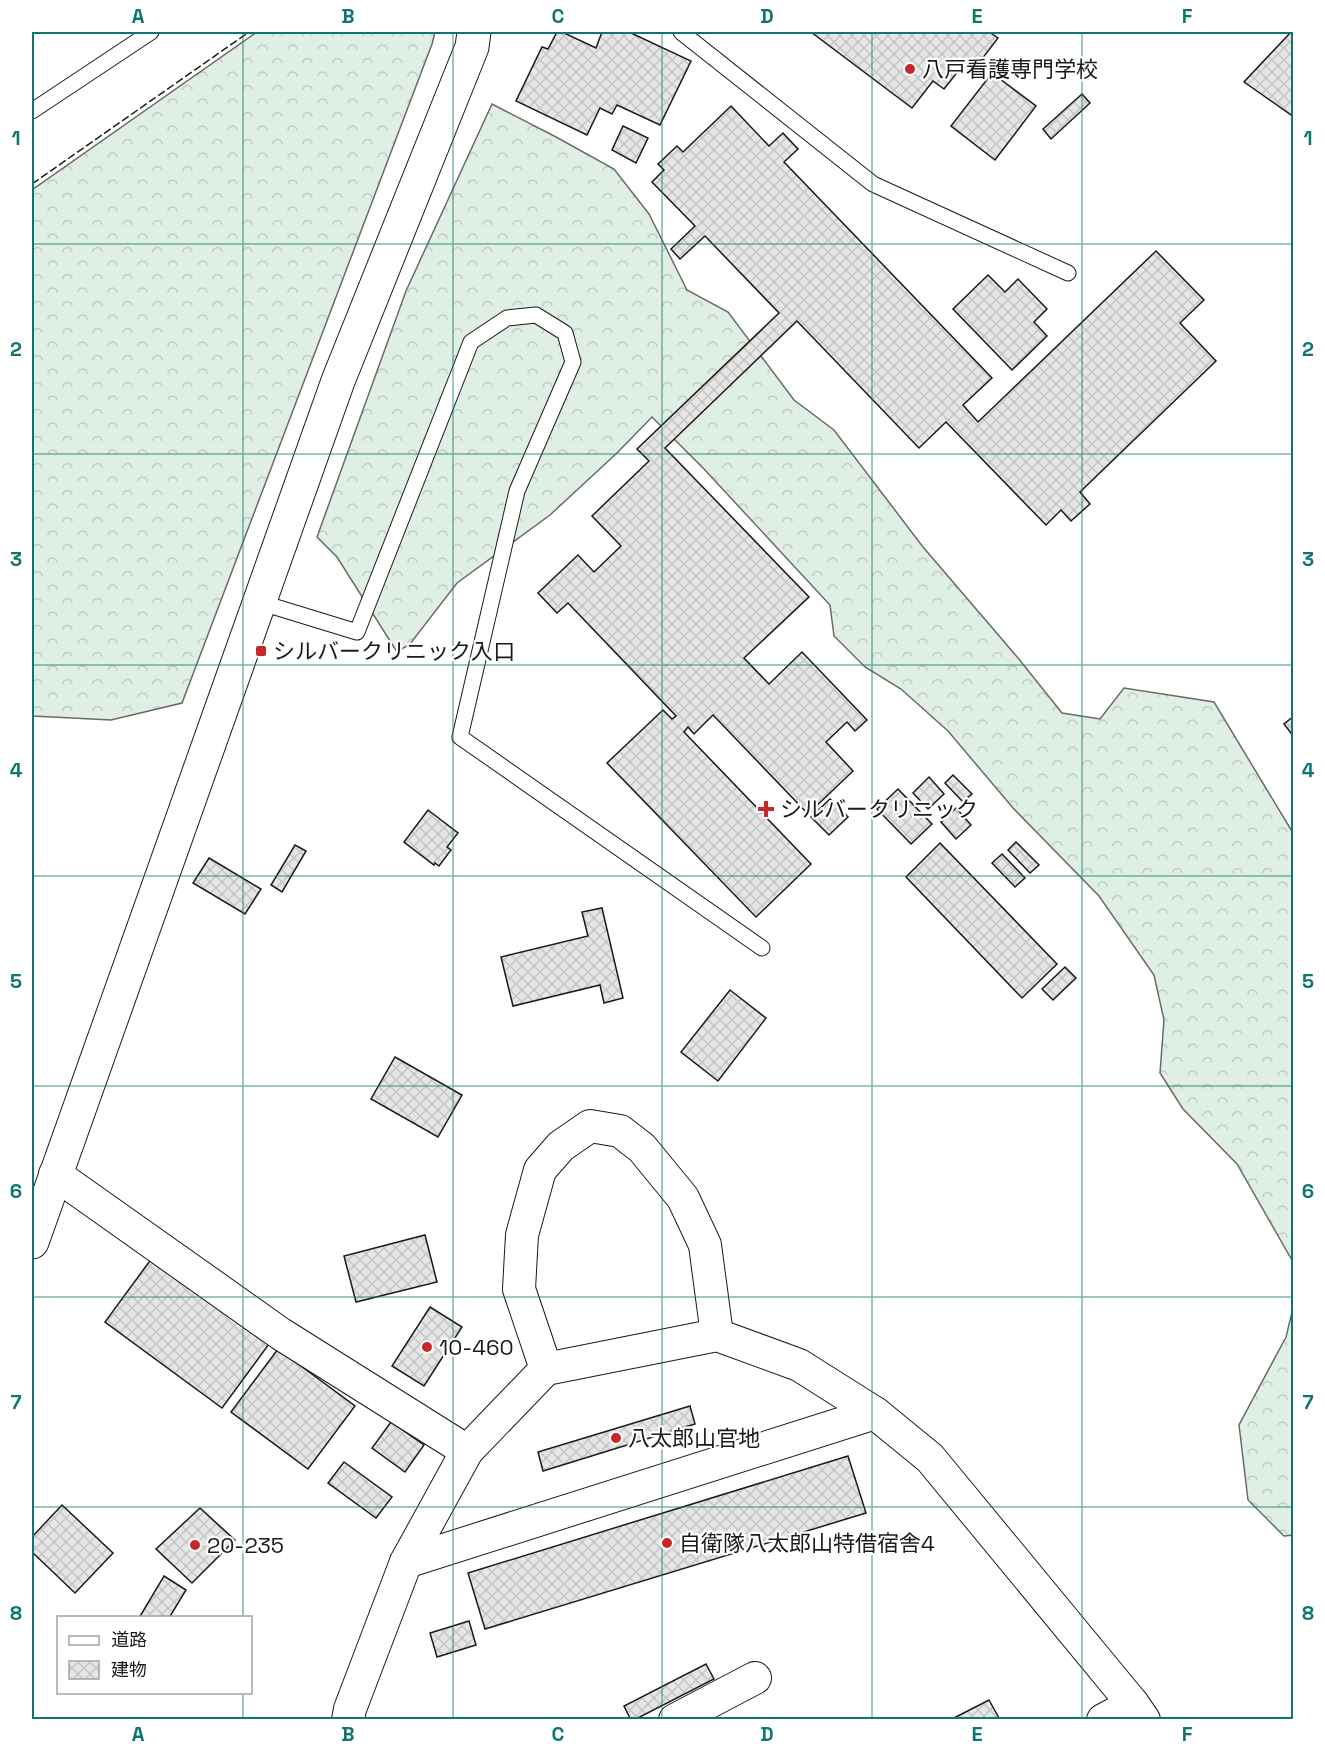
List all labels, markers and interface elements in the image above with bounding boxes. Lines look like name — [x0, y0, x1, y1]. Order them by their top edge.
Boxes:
text: A — [132, 3, 145, 29]
text: B — [341, 3, 355, 29]
text: C — [552, 3, 565, 29]
text: D — [760, 3, 774, 29]
text: E — [971, 3, 983, 29]
text: F — [1182, 3, 1193, 29]
place label: 八戸看護専門学校 — [922, 55, 1098, 83]
marker: 八戸看護専門学校 — [903, 62, 917, 76]
text: 1 — [11, 125, 21, 151]
text: 1 — [1303, 125, 1313, 151]
text: 2 — [10, 336, 22, 362]
text: 2 — [1302, 336, 1314, 362]
text: 3 — [10, 546, 22, 572]
text: 3 — [1302, 546, 1314, 572]
place label: シルバークリニック入口 — [273, 637, 515, 665]
marker: シルバークリニック入口 — [254, 644, 268, 658]
text: 4 — [10, 757, 23, 783]
text: 4 — [1302, 757, 1315, 783]
place label: シルバークリニック — [780, 795, 978, 823]
marker: シルバークリニック — [757, 800, 775, 818]
text: 5 — [10, 968, 22, 994]
text: 5 — [1302, 968, 1314, 994]
text: 6 — [10, 1178, 22, 1204]
text: 6 — [1302, 1178, 1314, 1204]
place label: 10-460 — [439, 1333, 514, 1361]
marker: 10-460 — [420, 1340, 434, 1354]
text: 7 — [10, 1389, 22, 1415]
text: 7 — [1302, 1389, 1314, 1415]
place label: 八太郎山官地 — [628, 1424, 760, 1452]
marker: 八太郎山官地 — [609, 1431, 623, 1445]
place label: 自衛隊八太郎山特借宿舎4 — [679, 1529, 935, 1557]
place label: 20-235 — [207, 1531, 284, 1559]
marker: 自衛隊八太郎山特借宿舎4 — [660, 1536, 674, 1550]
marker: 20-235 — [188, 1538, 202, 1552]
text: 8 — [10, 1600, 22, 1626]
text: 8 — [1302, 1600, 1314, 1626]
legend — [57, 1616, 252, 1694]
text: 道路 — [111, 1628, 147, 1651]
text: 建物 — [111, 1658, 147, 1681]
text: A — [132, 1721, 145, 1747]
text: B — [341, 1721, 355, 1747]
text: C — [552, 1721, 565, 1747]
text: D — [760, 1721, 774, 1747]
text: E — [971, 1721, 983, 1747]
text: F — [1182, 1721, 1193, 1747]

